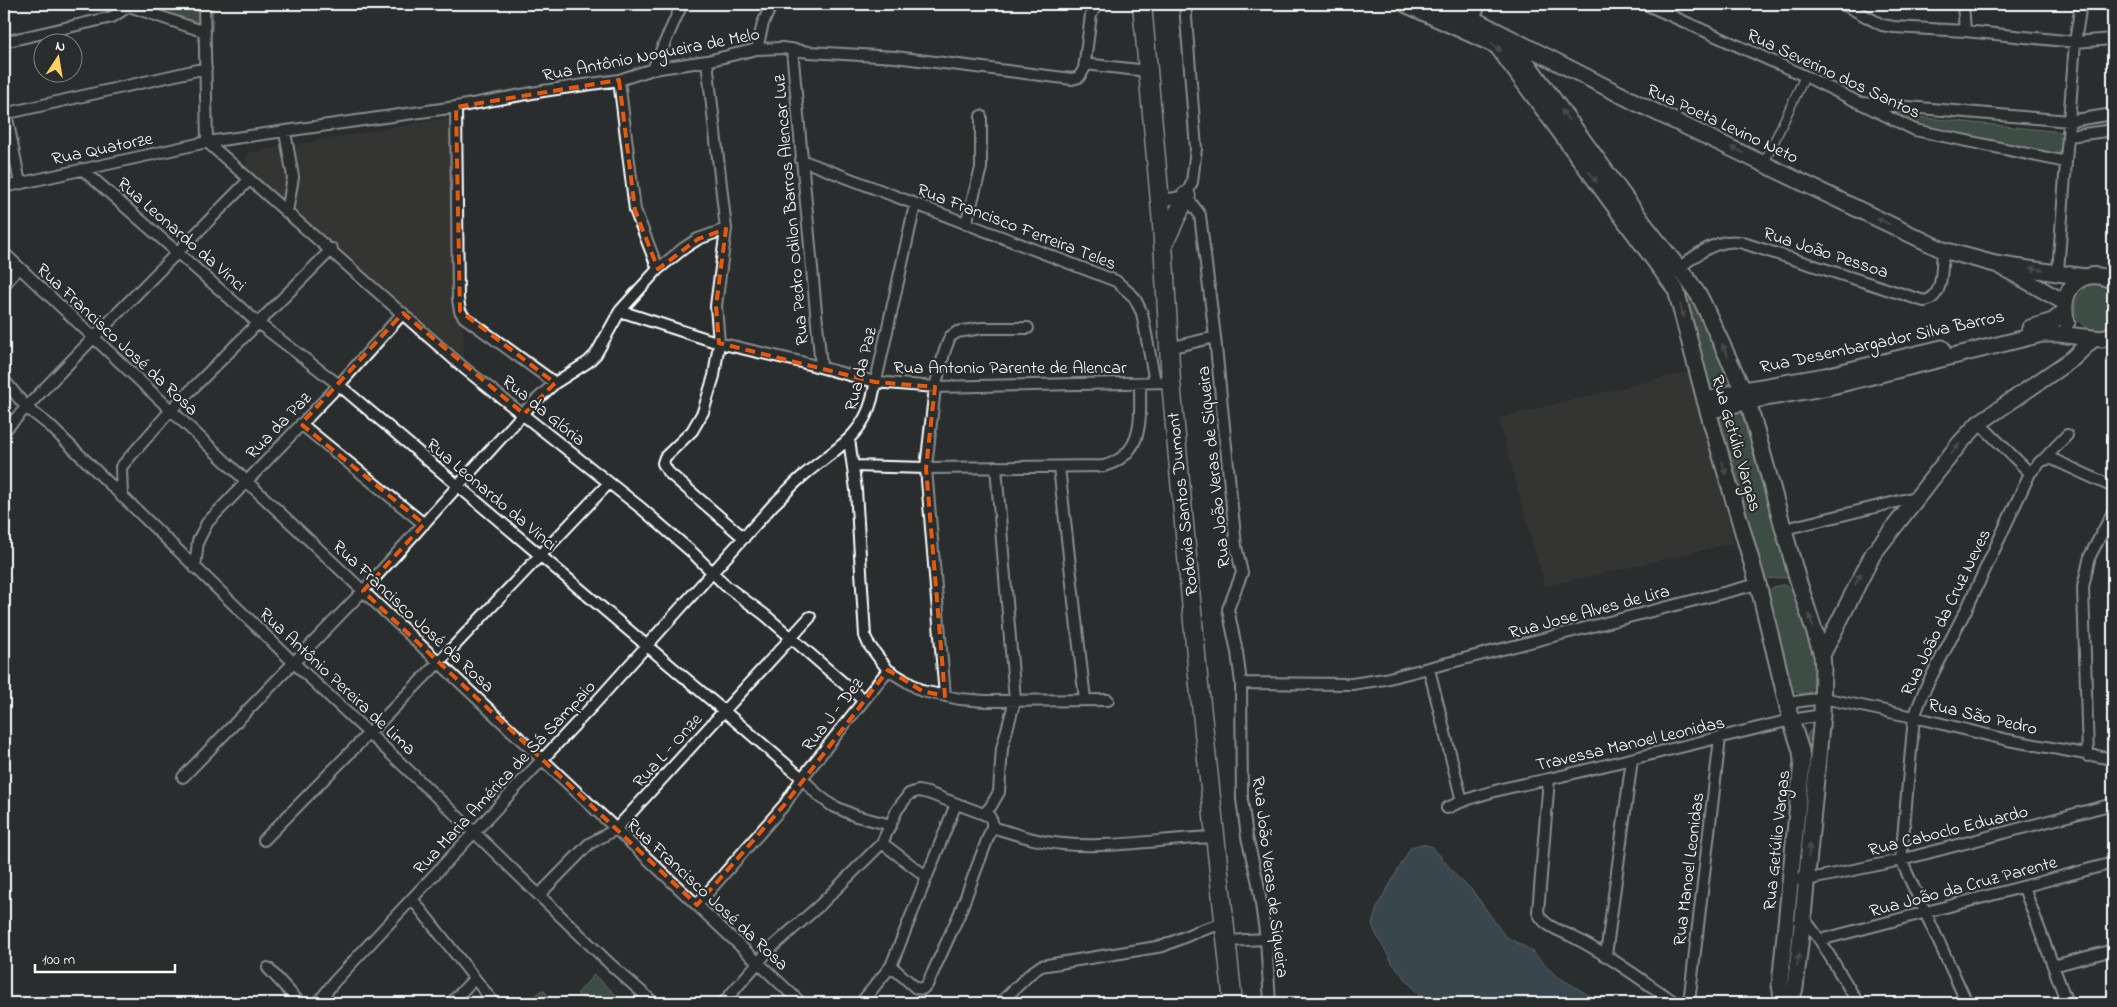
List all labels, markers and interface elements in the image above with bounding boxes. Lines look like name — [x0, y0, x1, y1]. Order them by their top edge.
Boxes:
street label: Rua Antônio Nogueira de Melo — [541, 22, 762, 91]
street label: Rua Severino dos Santos — [1742, 23, 1924, 127]
north arrow — [32, 32, 82, 82]
text: N — [54, 35, 67, 58]
one-way arrow — [1490, 42, 1503, 53]
street label: Rua Pedro Odilon Barros Alencar Luz — [767, 73, 817, 346]
street label: Rua Poeta Levino Neto — [1642, 78, 1802, 171]
one-way arrow — [1560, 108, 1570, 122]
street label: Rua Quatorze — [50, 126, 156, 173]
one-way arrow — [1730, 146, 1744, 154]
one-way arrow — [1588, 170, 1598, 184]
street label: Rua Leonardo da Vinci — [110, 172, 251, 299]
street label: Rua Francisco Ferreira Teles — [913, 178, 1120, 278]
one-way arrow — [1876, 216, 1890, 224]
street label: Rua João Pessoa — [1759, 221, 1891, 286]
street label: Rua Francisco José da Rosa — [30, 258, 204, 423]
one-way arrow — [2028, 265, 2044, 273]
one-way arrow — [1678, 304, 1686, 319]
street label: Rua Desembargador Silva Barros — [1758, 304, 2007, 383]
street label: Rua da Paz — [839, 324, 885, 414]
one-way arrow — [1721, 342, 1729, 357]
street label: Rua Antonio Parente de Alencar — [894, 356, 1127, 382]
street label: Rua João Veras de Siqueira — [1191, 365, 1239, 569]
street label: Rua da Glória — [495, 370, 590, 453]
street label: Rua Getúlio Vargas — [1702, 372, 1767, 515]
street label: Rua da Paz — [240, 386, 319, 466]
street label: Rodovia Santos Dumont — [1161, 411, 1207, 597]
street label: Rua Leonardo da Vinci — [420, 433, 562, 558]
one-way arrow — [1949, 443, 1960, 456]
one-way arrow — [1721, 461, 1729, 476]
street label: Rua João da Cruz Neves — [1895, 525, 1998, 701]
street label: Rua Francisco José da Rosa — [326, 535, 500, 700]
one-way arrow — [1854, 572, 1862, 587]
street label: Rua Jose Alves de Lira — [1506, 579, 1673, 647]
street label: Rua Antônio Pereira de Lima — [252, 603, 421, 762]
one-way arrow — [1806, 613, 1814, 628]
street label: Rua J - Dez — [796, 672, 871, 758]
street label: Rua Maria América de Sá Sampaio — [408, 675, 603, 881]
street label: Rua São Pedro — [1925, 693, 2040, 743]
street label: Rua L - Onze — [628, 707, 710, 795]
street label: Travessa Manoel Leonidas — [1533, 711, 1728, 779]
street label: Rua Getúlio Vargas — [1758, 769, 1799, 912]
street label: Rua João Veras de Siqueira — [1244, 775, 1294, 979]
street label: Rua Manoel Leonidas — [1668, 791, 1712, 947]
street label: Rua Caboclo Eduardo — [1866, 800, 2031, 864]
street label: Rua Francisco José da Rosa — [620, 813, 794, 978]
one-way arrow — [1805, 842, 1813, 858]
street label: Rua João da Cruz Parente — [1867, 850, 2061, 926]
scale bar — [35, 942, 175, 974]
text: 100 m — [42, 949, 75, 971]
one-way arrow — [1794, 952, 1802, 968]

